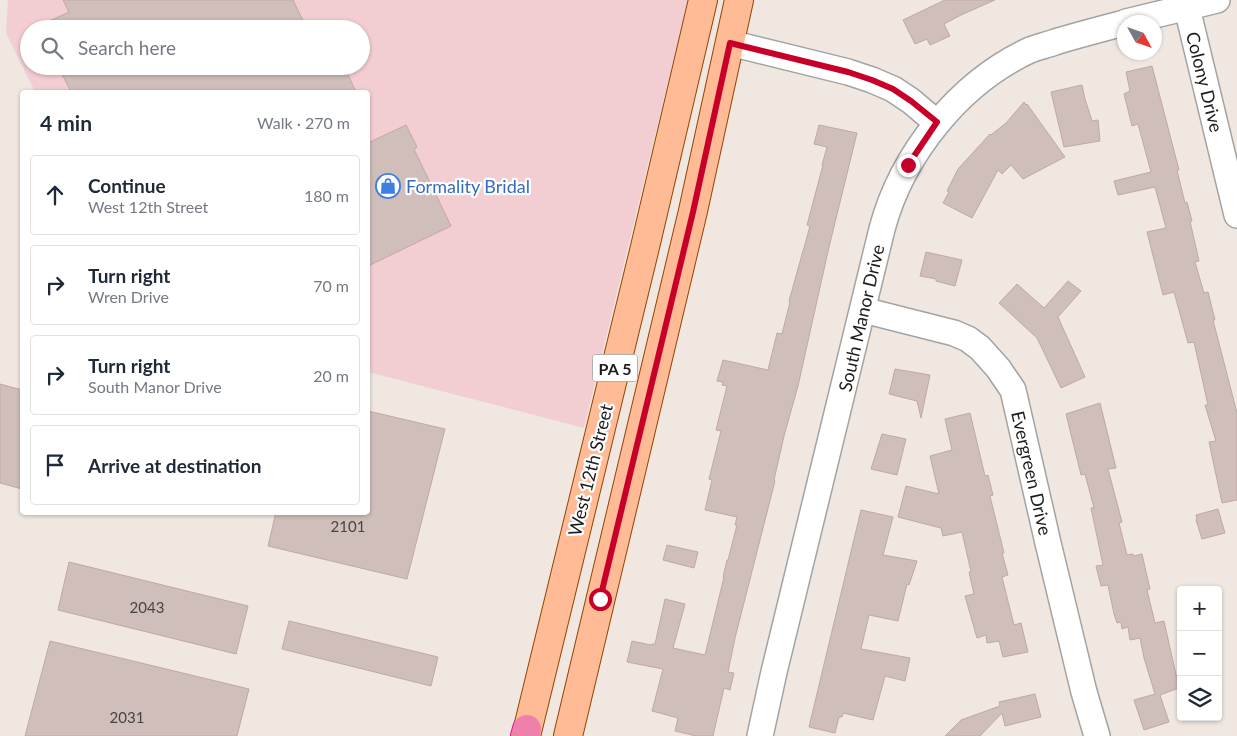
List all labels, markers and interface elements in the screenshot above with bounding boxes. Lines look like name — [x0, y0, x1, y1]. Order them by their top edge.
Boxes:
north arrow — [1117, 15, 1162, 60]
search box — [20, 20, 370, 75]
street label: Colony Drive — [1182, 30, 1228, 134]
icon: search — [38, 34, 66, 62]
text: Search here — [78, 36, 176, 59]
text: 4 min — [40, 110, 92, 135]
text: Walk · 270 m — [257, 113, 350, 132]
route end — [897, 154, 920, 177]
shop icon: Formality Bridal — [375, 173, 401, 199]
text: Continue — [88, 174, 166, 197]
place label: Formality Bridal — [406, 175, 530, 197]
icon: ahead — [41, 181, 69, 209]
text: 180 m — [304, 186, 349, 205]
text: West 12th Street — [88, 197, 208, 216]
street label: South Manor Drive — [833, 242, 889, 394]
text: Turn right — [88, 264, 170, 287]
icon: right — [41, 271, 69, 299]
text: 70 m — [313, 276, 349, 295]
text: Wren Drive — [88, 287, 169, 306]
text: Turn right — [88, 354, 170, 377]
road number: PA 5 — [592, 354, 638, 382]
icon: right — [41, 361, 69, 389]
text: 20 m — [313, 366, 349, 385]
text: South Manor Drive — [88, 377, 222, 396]
street label: West 12th Street — [563, 401, 617, 538]
street label: Evergreen Drive — [1007, 409, 1057, 537]
icon: arrive — [41, 451, 69, 479]
text: Arrive at destination — [88, 454, 261, 477]
house number: 2101 — [331, 517, 365, 535]
map controls — [1177, 586, 1222, 721]
button: + — [1177, 586, 1222, 631]
route start — [589, 588, 612, 611]
house number: 2043 — [130, 598, 164, 616]
button: − — [1177, 631, 1222, 676]
button: layers — [1177, 676, 1222, 721]
house number: 2031 — [110, 708, 144, 726]

